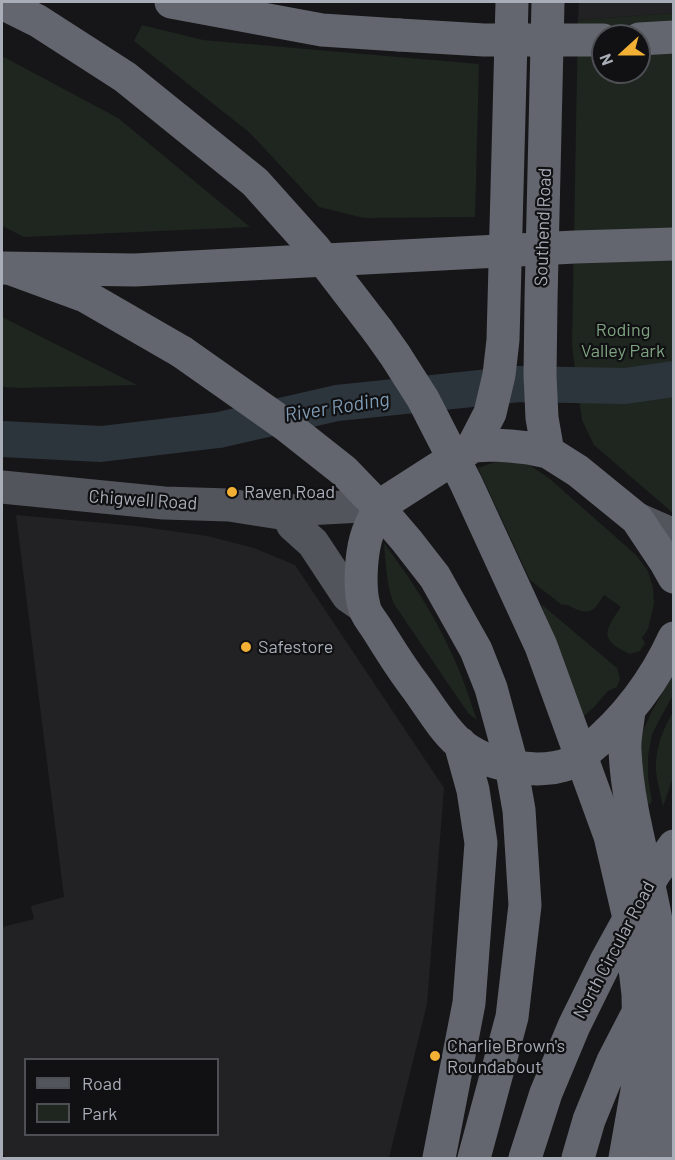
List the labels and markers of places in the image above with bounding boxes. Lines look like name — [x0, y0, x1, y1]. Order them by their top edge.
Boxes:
place label: Raven Road — [244, 481, 335, 503]
marker: Raven Road — [225, 485, 239, 499]
place label: Safestore — [258, 636, 333, 658]
marker: Safestore — [239, 640, 253, 654]
place label: Charlie Brown's Roundabout — [447, 1035, 565, 1078]
marker: Charlie Brown's Roundabout — [428, 1049, 442, 1063]

